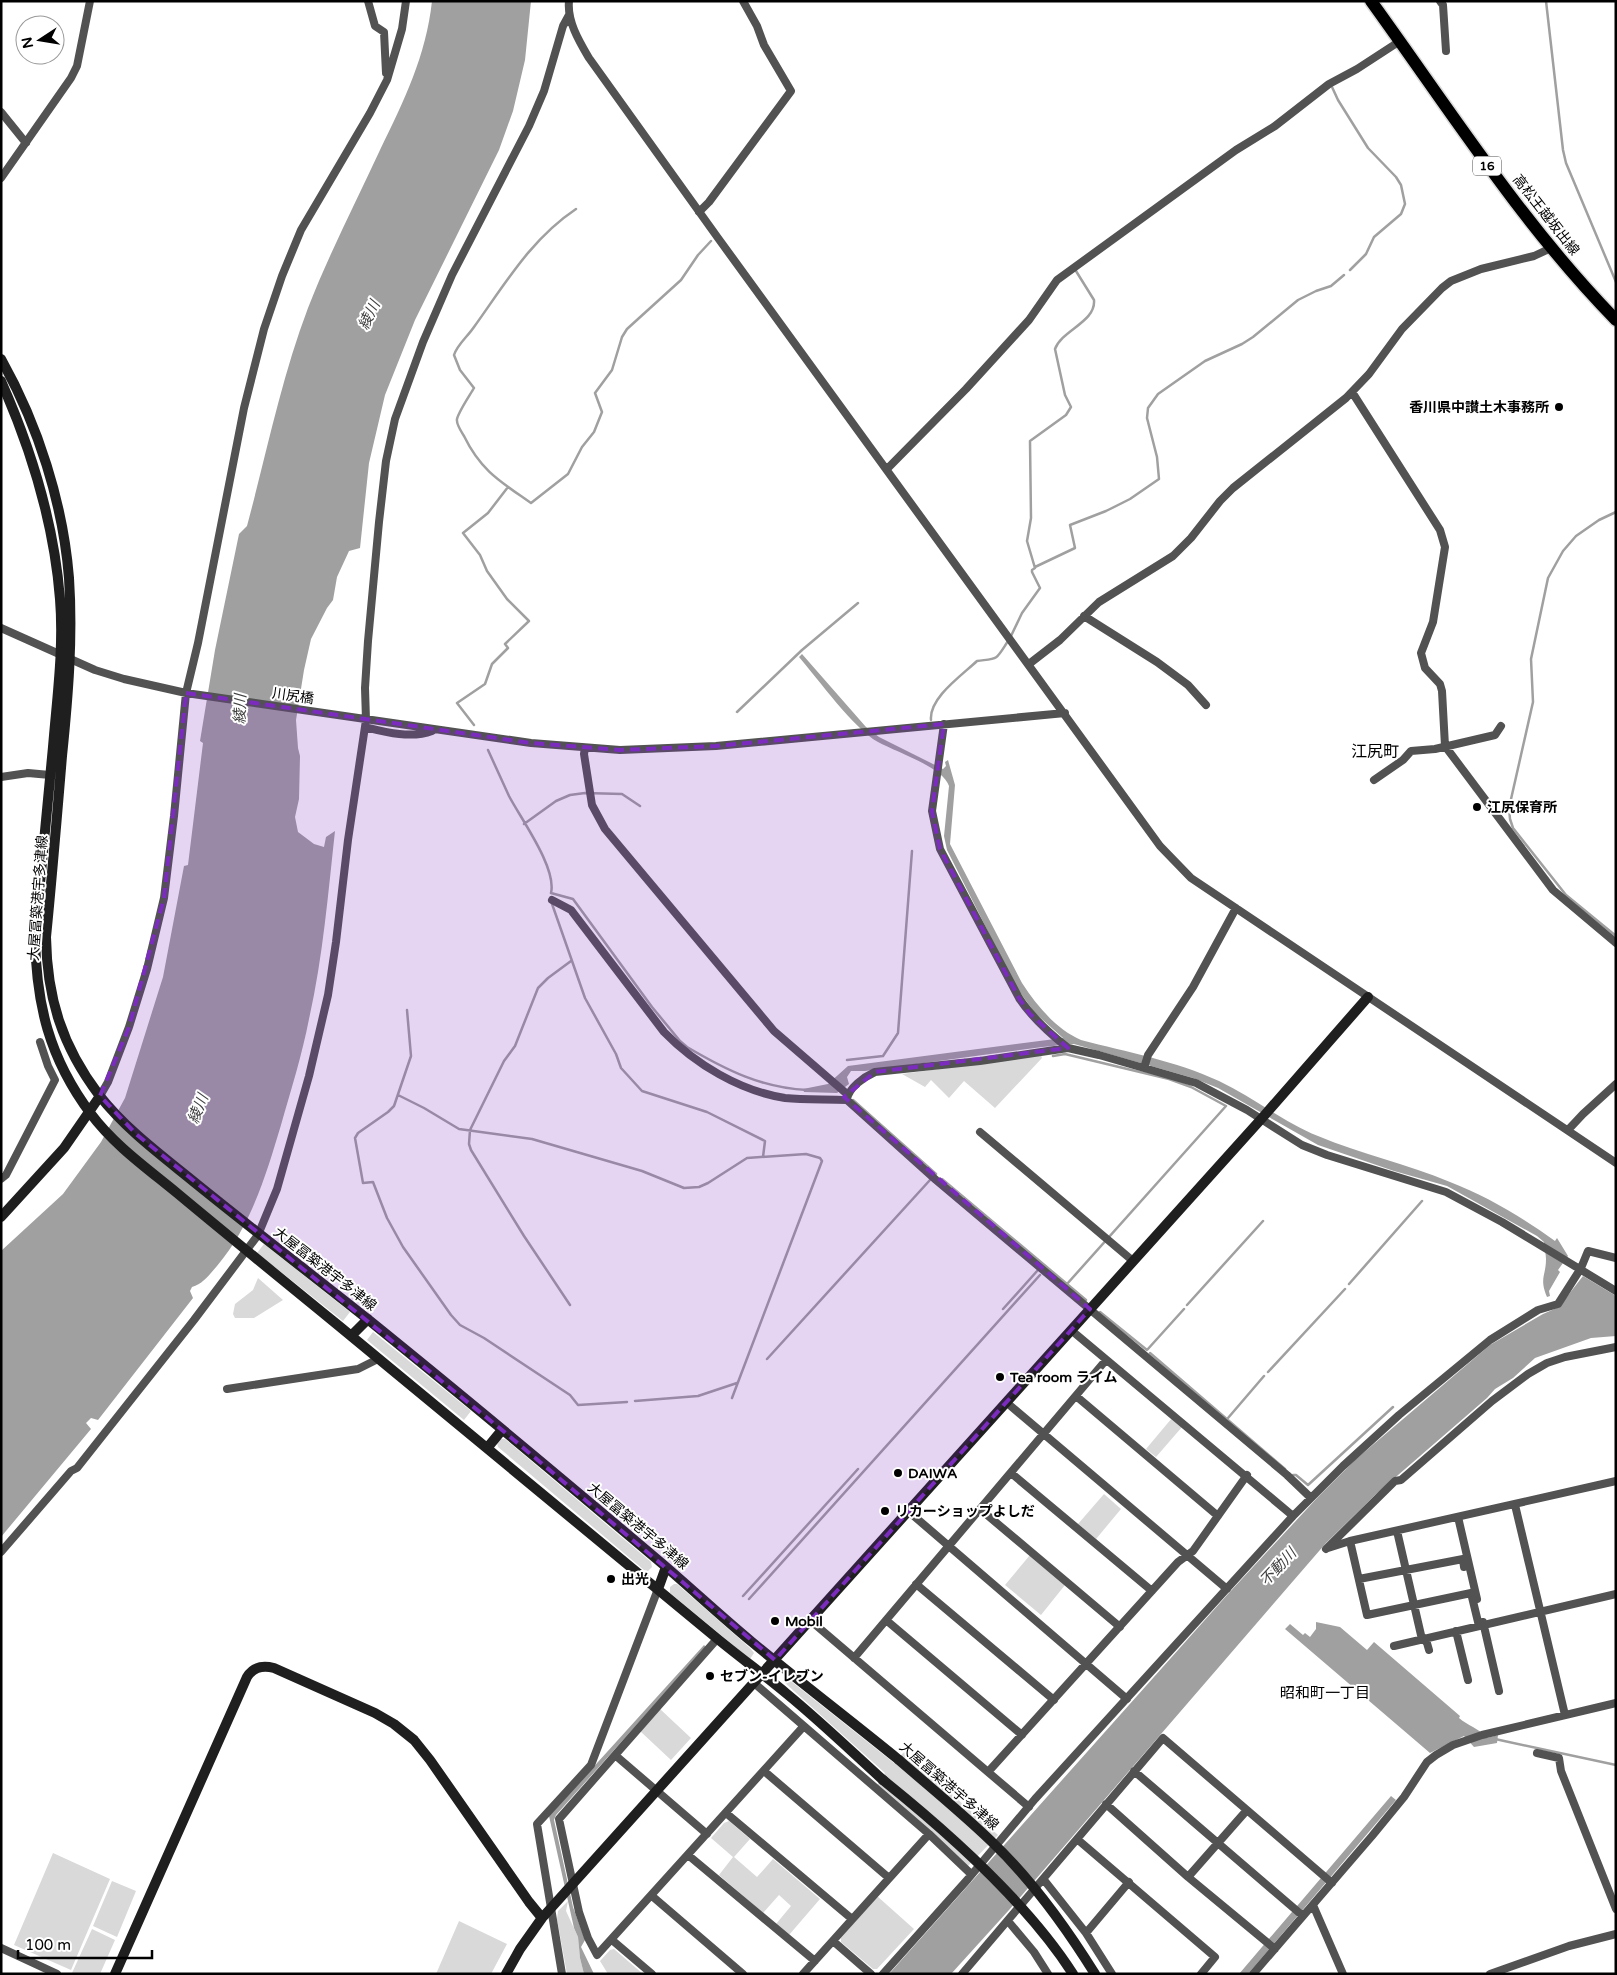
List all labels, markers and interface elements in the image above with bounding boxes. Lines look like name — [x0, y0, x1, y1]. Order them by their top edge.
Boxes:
north arrow — [15, 15, 65, 65]
text: N — [18, 35, 37, 50]
road number: 16 — [1473, 157, 1501, 176]
street label: 高松王越坂出線 — [1509, 171, 1583, 259]
water label: 綾川 — [354, 296, 385, 332]
place label: 香川県中讃土木事務所 — [1409, 399, 1549, 416]
marker: 香川県中讃土木事務所 — [1553, 401, 1565, 413]
street label: 川尻橋 — [271, 685, 315, 707]
water label: 綾川 — [230, 692, 250, 724]
district label: 江尻町 — [1351, 742, 1399, 762]
place label: 江尻保育所 — [1487, 799, 1557, 816]
marker: 江尻保育所 — [1471, 801, 1483, 813]
street label: 大屋冨築港宇多津線 — [25, 835, 51, 961]
water label: 綾川 — [184, 1090, 212, 1126]
street label: 大屋冨築港宇多津線 — [270, 1224, 380, 1314]
place label: Tea room ライム — [1009, 1369, 1117, 1386]
marker: Tea room ライム — [994, 1371, 1006, 1383]
place label: DAIWA — [908, 1465, 958, 1482]
marker: DAIWA — [892, 1467, 904, 1479]
street label: 大屋冨築港宇多津線 — [584, 1479, 692, 1573]
place label: リカーショップよしだ — [895, 1503, 1035, 1520]
marker: リカーショップよしだ — [879, 1505, 891, 1517]
water label: 不動川 — [1256, 1543, 1301, 1590]
place label: 出光 — [621, 1571, 649, 1588]
marker: 出光 — [605, 1573, 617, 1585]
place label: Mobil — [785, 1613, 823, 1630]
marker: Mobil — [769, 1615, 781, 1627]
place label: セブン-イレブン — [720, 1668, 824, 1685]
marker: セブン-イレブン — [704, 1670, 716, 1682]
district label: 昭和町一丁目 — [1280, 1684, 1370, 1702]
street label: 大屋冨築港宇多津線 — [896, 1738, 1002, 1834]
scale bar — [18, 1928, 151, 1960]
text: 100 m — [25, 1936, 71, 1954]

